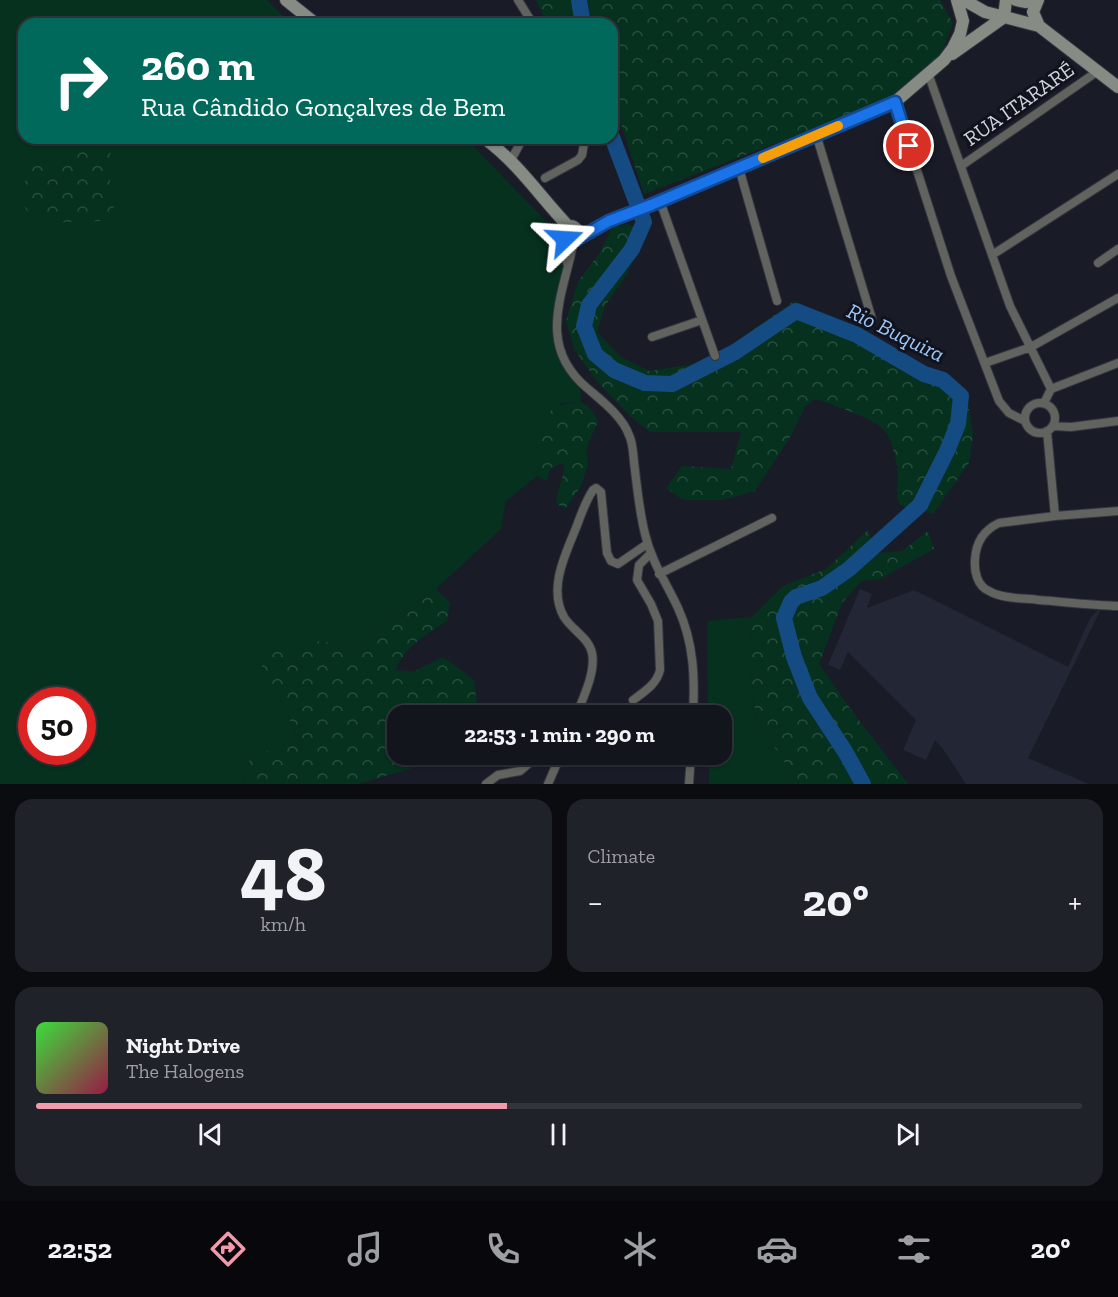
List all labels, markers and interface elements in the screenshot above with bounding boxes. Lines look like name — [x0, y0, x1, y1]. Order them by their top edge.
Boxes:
text: 260 m — [141, 40, 255, 91]
icon: right — [42, 42, 120, 120]
street label: RUA ITARARÉ — [959, 56, 1079, 151]
text: Rua Cândido Gonçalves de Bem — [141, 91, 505, 123]
pin — [883, 120, 934, 171]
icon: arrive — [892, 129, 925, 162]
position arrow — [533, 207, 597, 271]
water label: Rio Buquira — [843, 297, 949, 368]
speed limit sign: 50 — [18, 687, 96, 765]
text: 22:53 · 1 min · 290 m — [464, 721, 655, 748]
text: 48 — [240, 826, 327, 920]
text: Climate — [588, 844, 655, 868]
text: 20° — [802, 874, 869, 928]
text: − — [588, 882, 603, 921]
text: + — [1068, 882, 1082, 921]
text: km/h — [260, 912, 306, 936]
text: Night Drive — [126, 1032, 240, 1059]
text: The Halogens — [126, 1059, 244, 1083]
icon: previous — [194, 1118, 227, 1151]
icon: pause — [542, 1118, 575, 1151]
icon: next — [891, 1118, 924, 1151]
icon: directions — [207, 1228, 249, 1270]
icon: music — [344, 1228, 386, 1270]
icon: phone — [482, 1228, 524, 1270]
icon: climate — [619, 1228, 661, 1270]
icon: car — [756, 1228, 798, 1270]
icon: filters — [893, 1228, 935, 1270]
text: 22:52 — [48, 1233, 112, 1265]
text: 20° — [1030, 1233, 1070, 1265]

